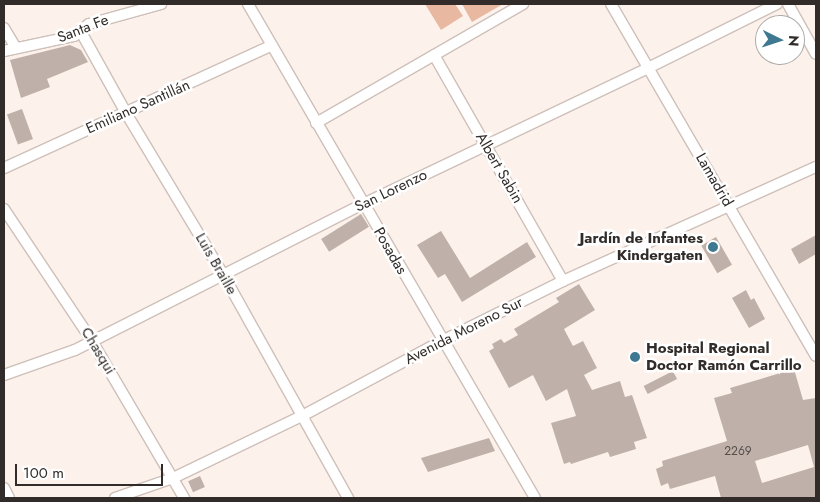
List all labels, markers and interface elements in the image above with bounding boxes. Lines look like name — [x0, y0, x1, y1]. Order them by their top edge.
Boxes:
street label: Santa Fe — [55, 11, 111, 47]
north arrow — [755, 15, 805, 65]
text: N — [784, 35, 804, 47]
street label: Emiliano Santillán — [83, 76, 193, 138]
street label: Albert Sabin — [472, 129, 526, 207]
street label: Lamadrid — [691, 150, 737, 210]
street label: San Lorenzo — [352, 166, 430, 216]
street label: Posadas — [369, 224, 411, 278]
place label: Jardín de Infantes Kindergaten — [579, 229, 703, 264]
street label: Luis Braille — [191, 230, 241, 298]
marker: Jardín de Infantes Kindergaten — [707, 241, 719, 253]
street label: Avenida Moreno Sur — [402, 293, 526, 369]
street label: Chasqui — [77, 324, 119, 378]
place label: Hospital Regional Doctor Ramón Carrillo — [646, 339, 802, 374]
marker: Hospital Regional Doctor Ramón Carrillo — [628, 350, 642, 364]
house number: 2269 — [724, 445, 752, 459]
scale bar — [18, 454, 165, 486]
text: 100 m — [23, 462, 64, 484]

